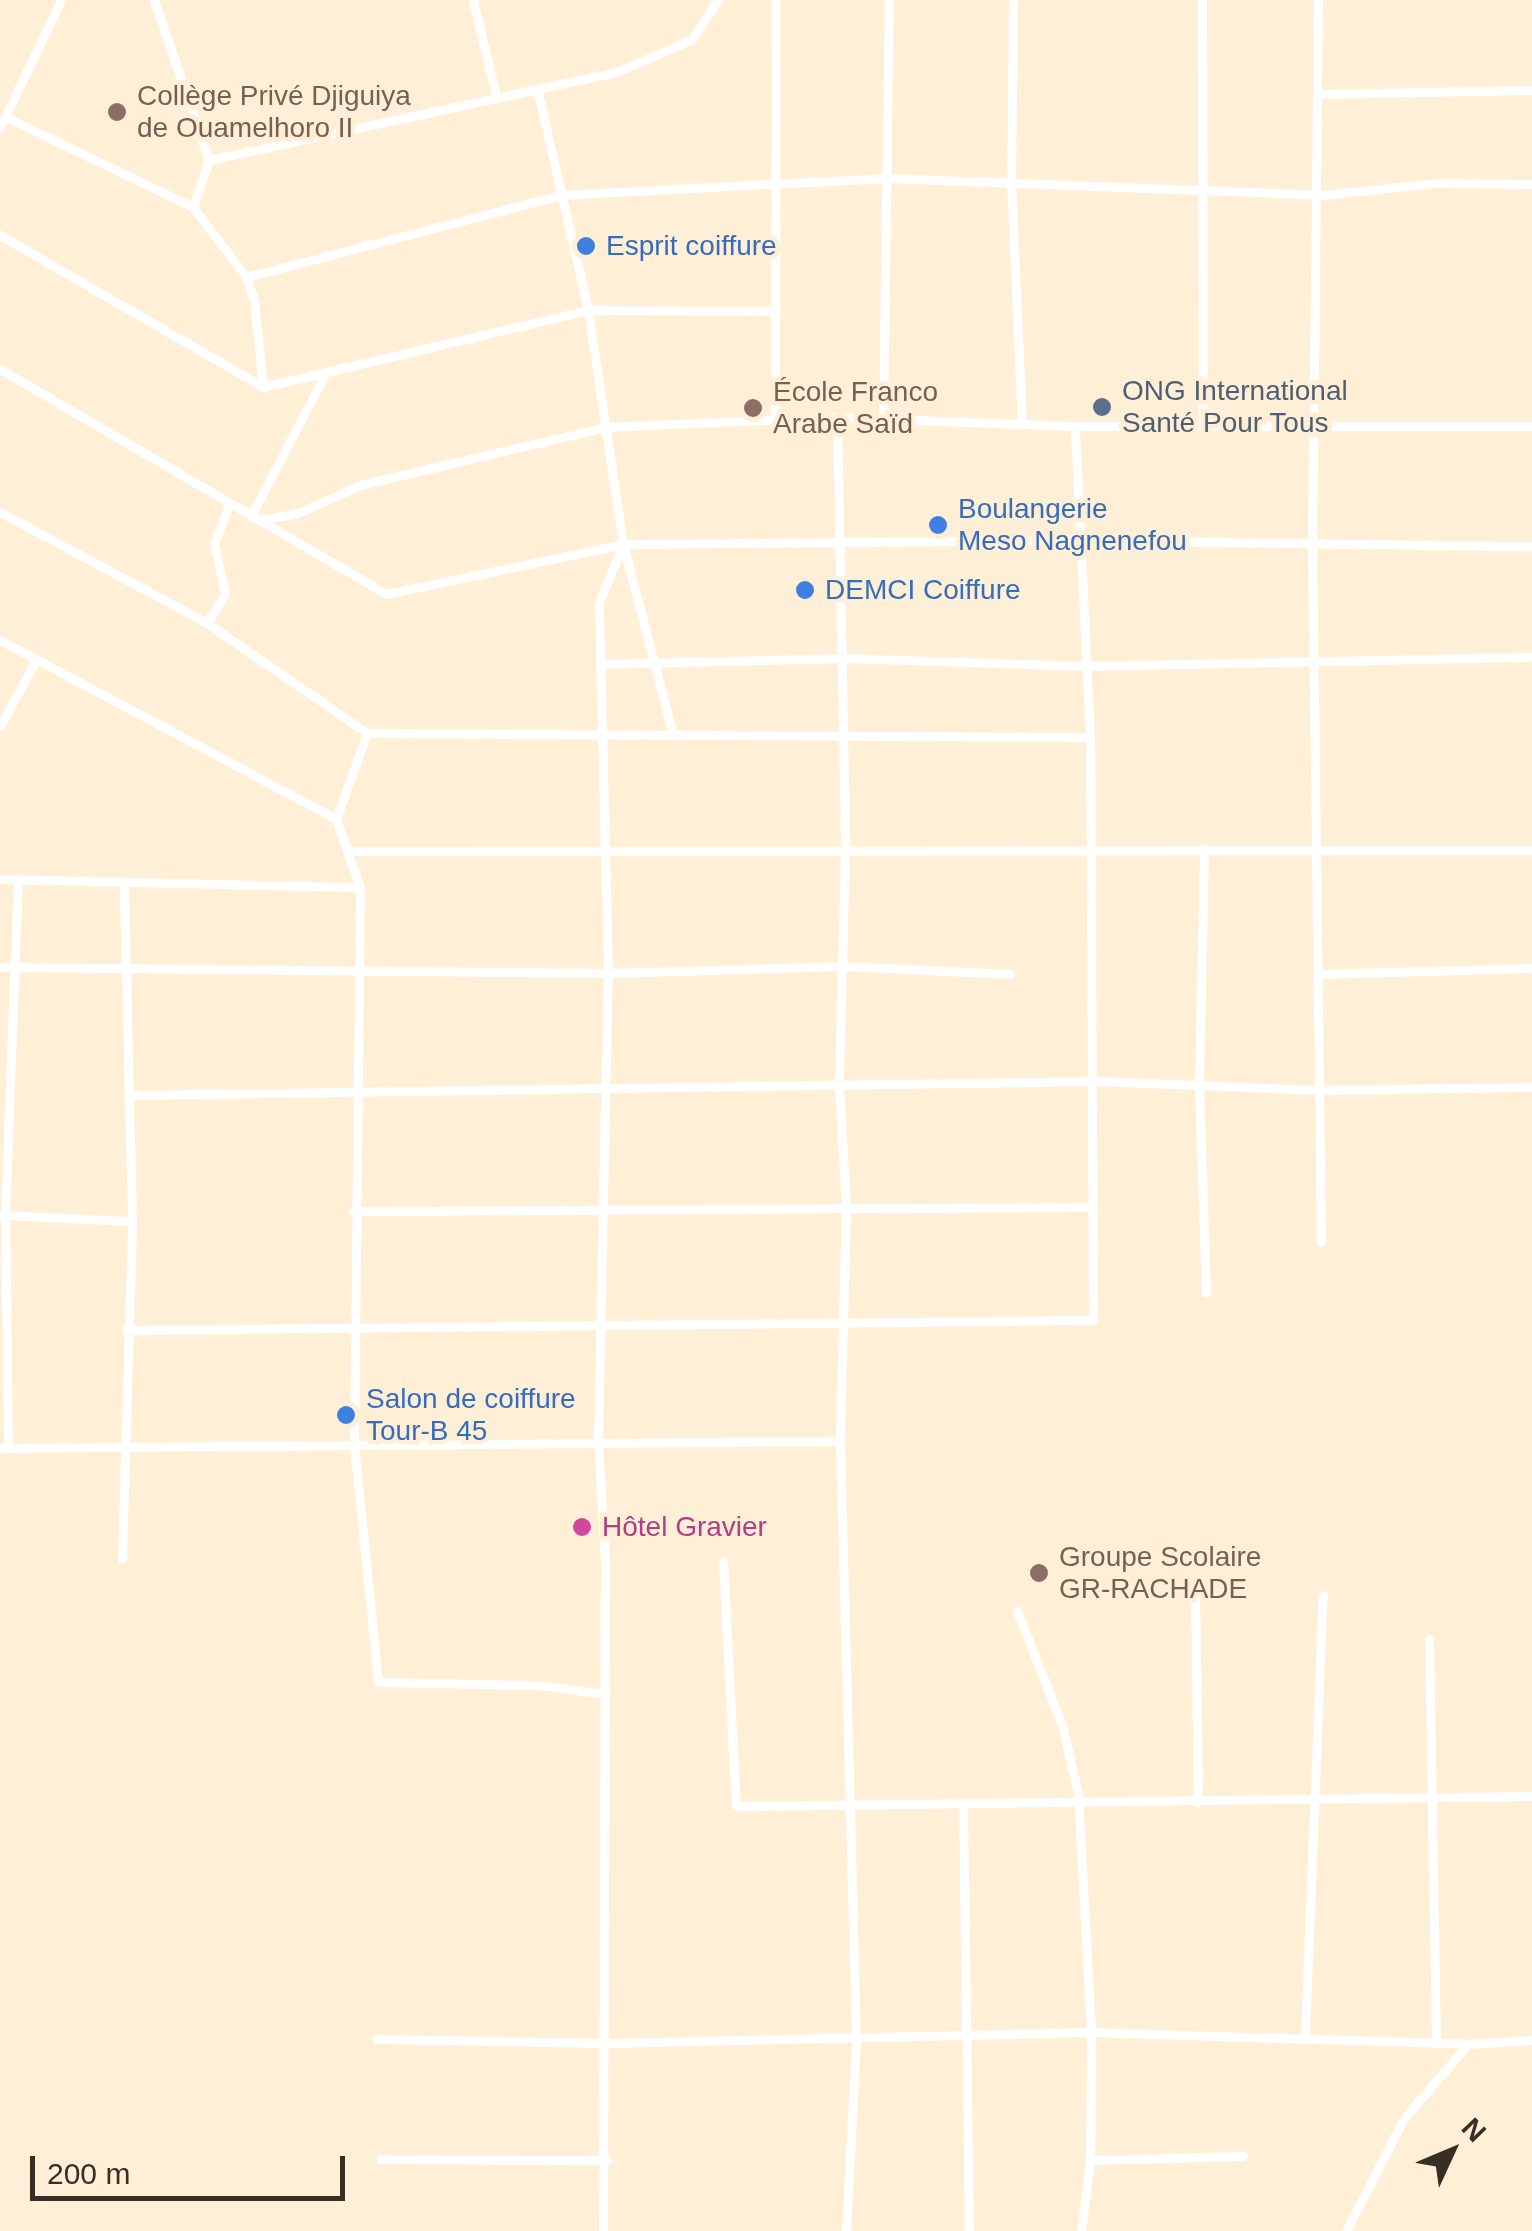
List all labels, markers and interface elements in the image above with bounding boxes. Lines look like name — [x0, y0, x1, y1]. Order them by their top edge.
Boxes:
place label: Collège Privé Djiguiya de Ouamelhoro II — [137, 79, 411, 145]
marker: Collège Privé Djiguiya de Ouamelhoro II — [106, 101, 128, 123]
place label: Esprit coiffure — [606, 229, 777, 263]
marker: Esprit coiffure — [575, 235, 597, 257]
place label: ONG International Santé Pour Tous — [1122, 374, 1348, 440]
place label: École Franco Arabe Saïd — [773, 375, 938, 441]
marker: ONG International Santé Pour Tous — [1091, 396, 1113, 418]
marker: École Franco Arabe Saïd — [742, 397, 764, 419]
place label: Boulangerie Meso Nagnenefou — [958, 492, 1187, 558]
marker: Boulangerie Meso Nagnenefou — [927, 514, 949, 536]
place label: DEMCI Coiffure — [825, 573, 1021, 607]
marker: DEMCI Coiffure — [794, 579, 816, 601]
place label: Salon de coiffure Tour-B 45 — [366, 1382, 576, 1448]
marker: Salon de coiffure Tour-B 45 — [335, 1404, 357, 1426]
place label: Hôtel Gravier — [602, 1510, 767, 1544]
marker: Hôtel Gravier — [571, 1516, 593, 1538]
place label: Groupe Scolaire GR-RACHADE — [1059, 1540, 1261, 1606]
marker: Groupe Scolaire GR-RACHADE — [1028, 1562, 1050, 1584]
north arrow — [1402, 2101, 1502, 2201]
text: N — [1456, 2112, 1492, 2148]
scale bar — [35, 2136, 350, 2198]
text: 200 m — [47, 2157, 130, 2190]

